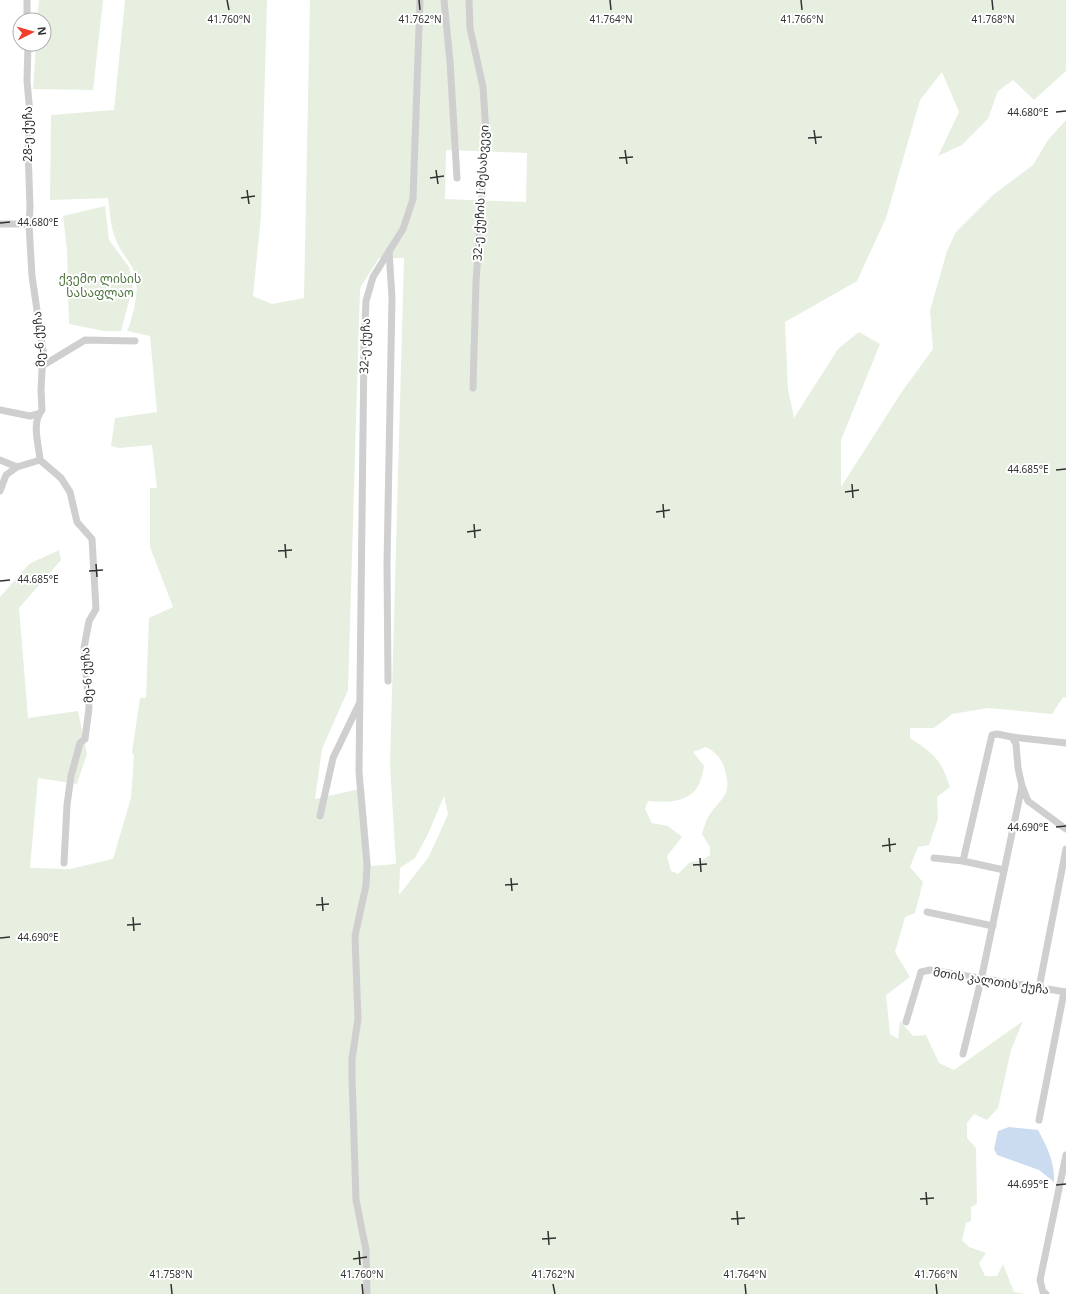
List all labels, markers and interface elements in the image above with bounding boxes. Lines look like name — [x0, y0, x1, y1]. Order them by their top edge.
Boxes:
north arrow — [12, 12, 52, 52]
text: 41.760°N — [207, 12, 251, 26]
text: 41.762°N — [398, 12, 442, 26]
text: 41.764°N — [589, 12, 633, 26]
text: 41.766°N — [780, 12, 824, 26]
text: 41.768°N — [971, 12, 1015, 26]
text: N — [35, 26, 50, 36]
text: 44.680°E — [1007, 105, 1049, 119]
street label: 28-ე ქუჩა — [19, 106, 36, 162]
street label: 32-ე ქუჩის I შესახვევი — [468, 124, 493, 262]
text: 44.680°E — [17, 215, 59, 229]
park label: ქვემო ლისის სასაფლაო — [59, 270, 141, 301]
street label: მე-6 ქუჩა — [28, 311, 49, 368]
street label: 32-ე ქუჩა — [355, 318, 374, 374]
text: 44.685°E — [1007, 462, 1049, 476]
text: 44.685°E — [17, 572, 59, 586]
street label: მე-6 ქუჩა — [76, 647, 97, 704]
text: 44.690°E — [1007, 820, 1049, 834]
text: 44.690°E — [17, 930, 59, 944]
street label: მთის კალთის ქუჩა — [932, 963, 1050, 998]
text: 44.695°E — [1007, 1177, 1049, 1191]
text: 41.758°N — [149, 1267, 193, 1281]
text: 41.760°N — [340, 1267, 384, 1281]
text: 41.762°N — [531, 1267, 575, 1281]
text: 41.764°N — [723, 1267, 767, 1281]
text: 41.766°N — [914, 1267, 958, 1281]

